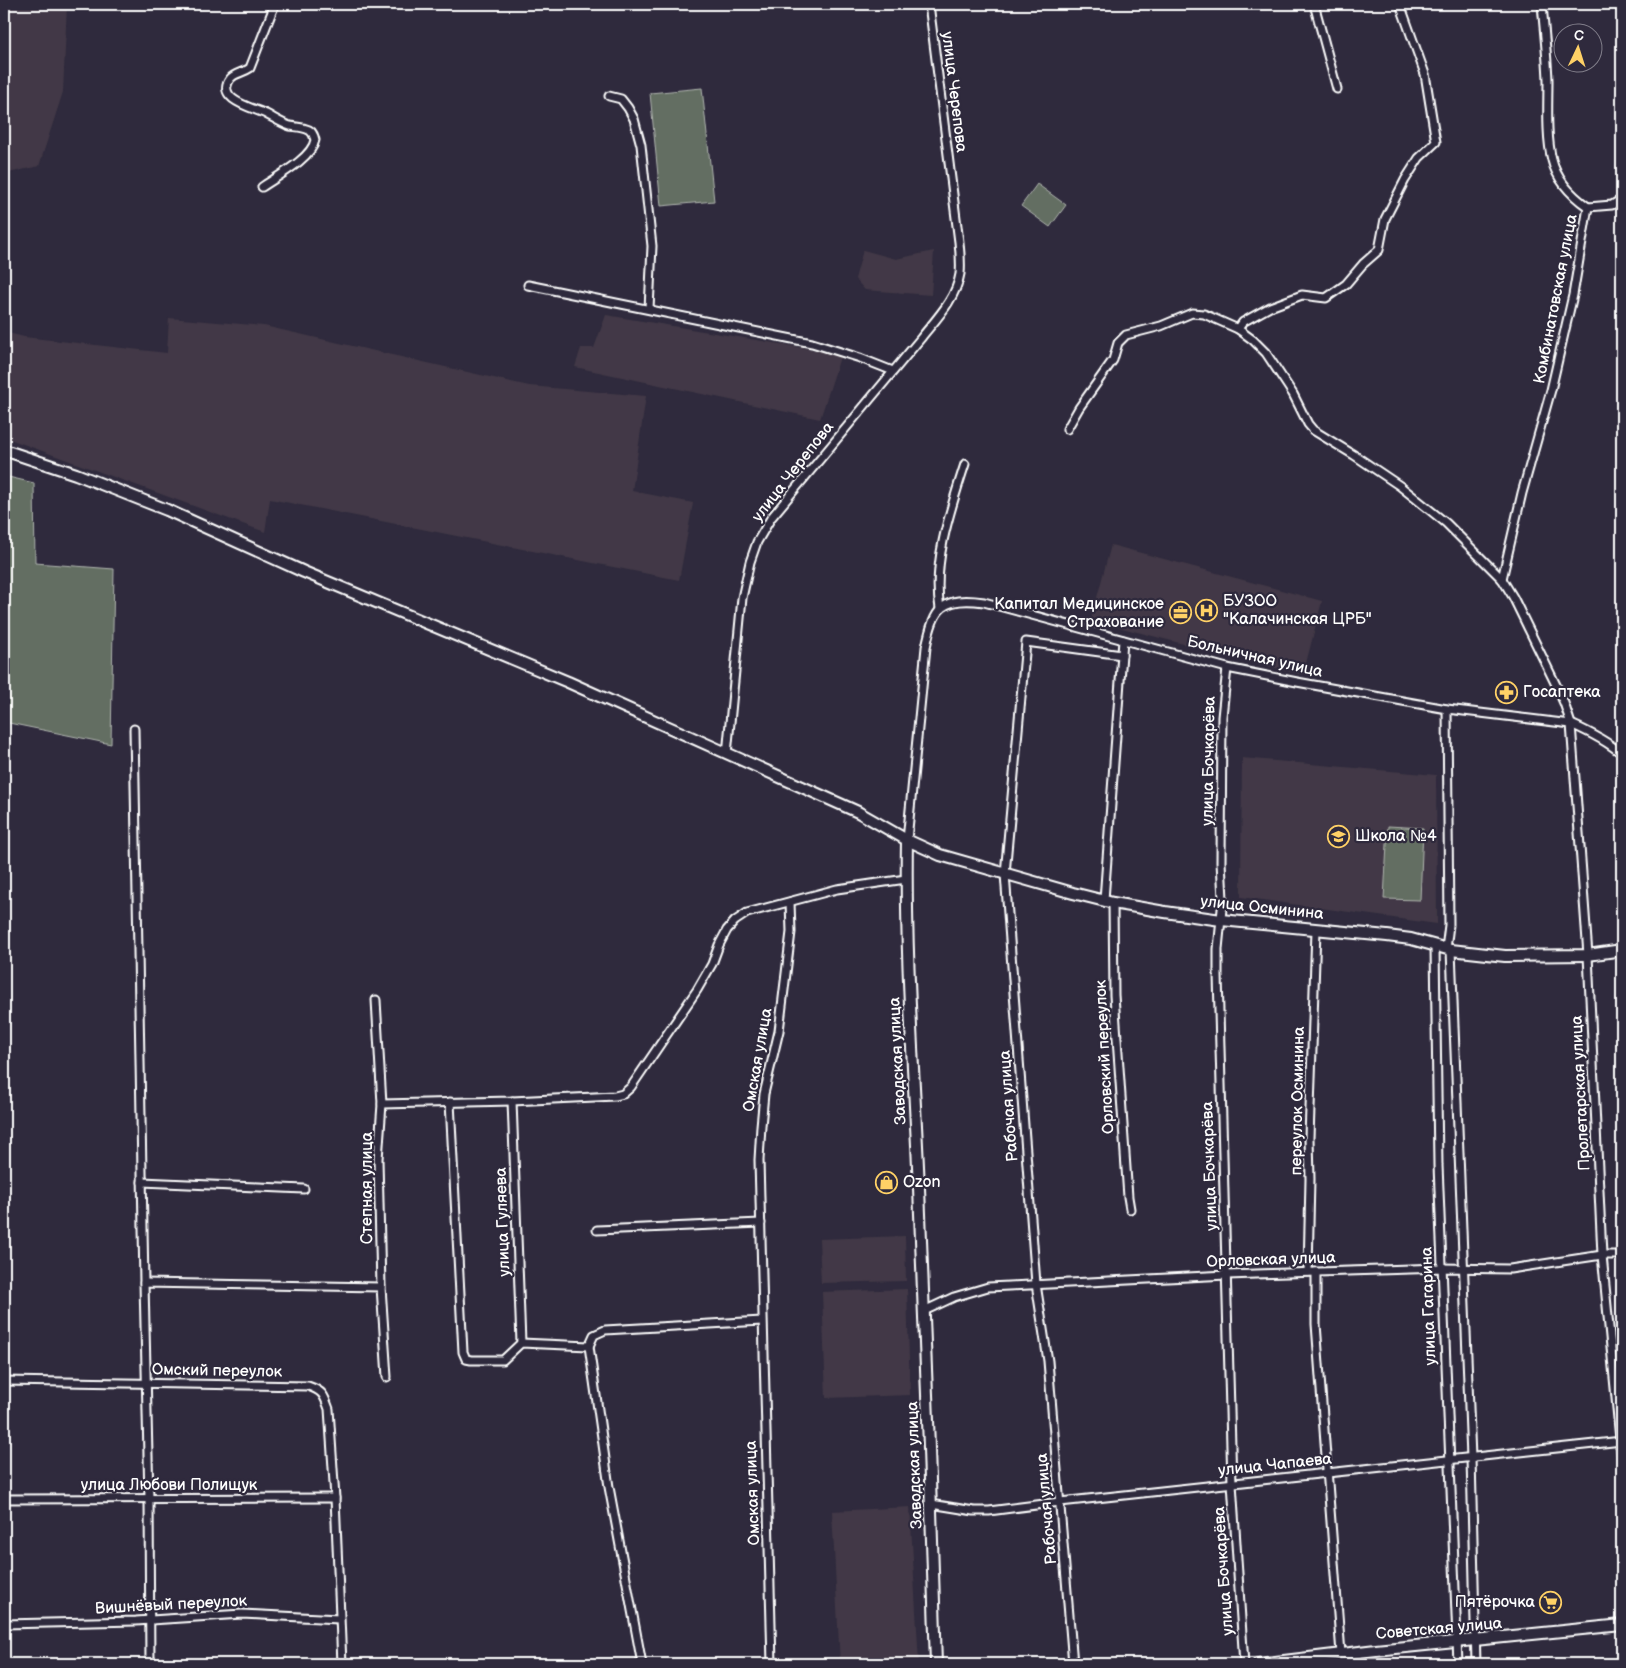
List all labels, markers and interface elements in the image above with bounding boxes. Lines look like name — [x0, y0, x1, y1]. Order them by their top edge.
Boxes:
north arrow — [1554, 22, 1604, 72]
text: С — [1573, 27, 1585, 44]
street label: улица Черепова — [937, 31, 971, 154]
street label: Комбинатовская улица — [1530, 212, 1582, 385]
street label: улица Черепова — [748, 418, 838, 526]
place label: БУЗОО "Калачинская ЦРБ" — [1223, 592, 1372, 629]
place label: Капитал Медицинское Страхование — [994, 595, 1164, 632]
hospital icon: БУЗОО "Калачинская ЦРБ" — [1195, 598, 1219, 622]
office icon: Капитал Медицинское Страхование — [1168, 601, 1192, 625]
street label: Больничная улица — [1185, 632, 1325, 682]
pharmacy icon: Госаптека — [1495, 680, 1519, 704]
place label: Госаптека — [1523, 683, 1601, 702]
street label: улица Бочкарёва — [1198, 695, 1220, 826]
school or university icon: Школа №4 — [1327, 824, 1351, 848]
place label: Школа №4 — [1355, 827, 1437, 846]
street label: улица Осминина — [1199, 892, 1325, 924]
street label: Орловский переулок — [1091, 979, 1119, 1135]
street label: Заводская улица — [885, 996, 911, 1125]
street label: Омская улица — [740, 1006, 777, 1113]
street label: Пролетарская улица — [1567, 1014, 1595, 1171]
street label: переулок Осминина — [1287, 1026, 1309, 1176]
street label: Рабочая улица — [996, 1049, 1022, 1162]
street label: улица Бочкарёва — [1198, 1100, 1222, 1231]
street label: Степная улица — [358, 1131, 377, 1244]
street label: улица Гуляева — [492, 1166, 514, 1277]
shop icon: Ozon — [875, 1170, 899, 1194]
place label: Ozon — [903, 1173, 941, 1192]
street label: улица Гагарина — [1417, 1246, 1441, 1366]
street label: Орловская улица — [1206, 1248, 1336, 1272]
street label: Омский переулок — [152, 1360, 283, 1382]
street label: Заводская улица — [903, 1400, 927, 1529]
street label: Омская улица — [742, 1440, 764, 1546]
street label: улица Чапаева — [1217, 1450, 1333, 1480]
street label: Рабочая улица — [1033, 1452, 1061, 1566]
street label: улица Любови Полищук — [81, 1476, 258, 1495]
street label: улица Бочкарёва — [1210, 1505, 1238, 1636]
supermarket icon: Пятёрочка — [1539, 1590, 1563, 1614]
street label: Вишнёвый переулок — [95, 1592, 248, 1618]
place label: Пятёрочка — [1455, 1593, 1536, 1612]
street label: Советская улица — [1375, 1614, 1503, 1644]

